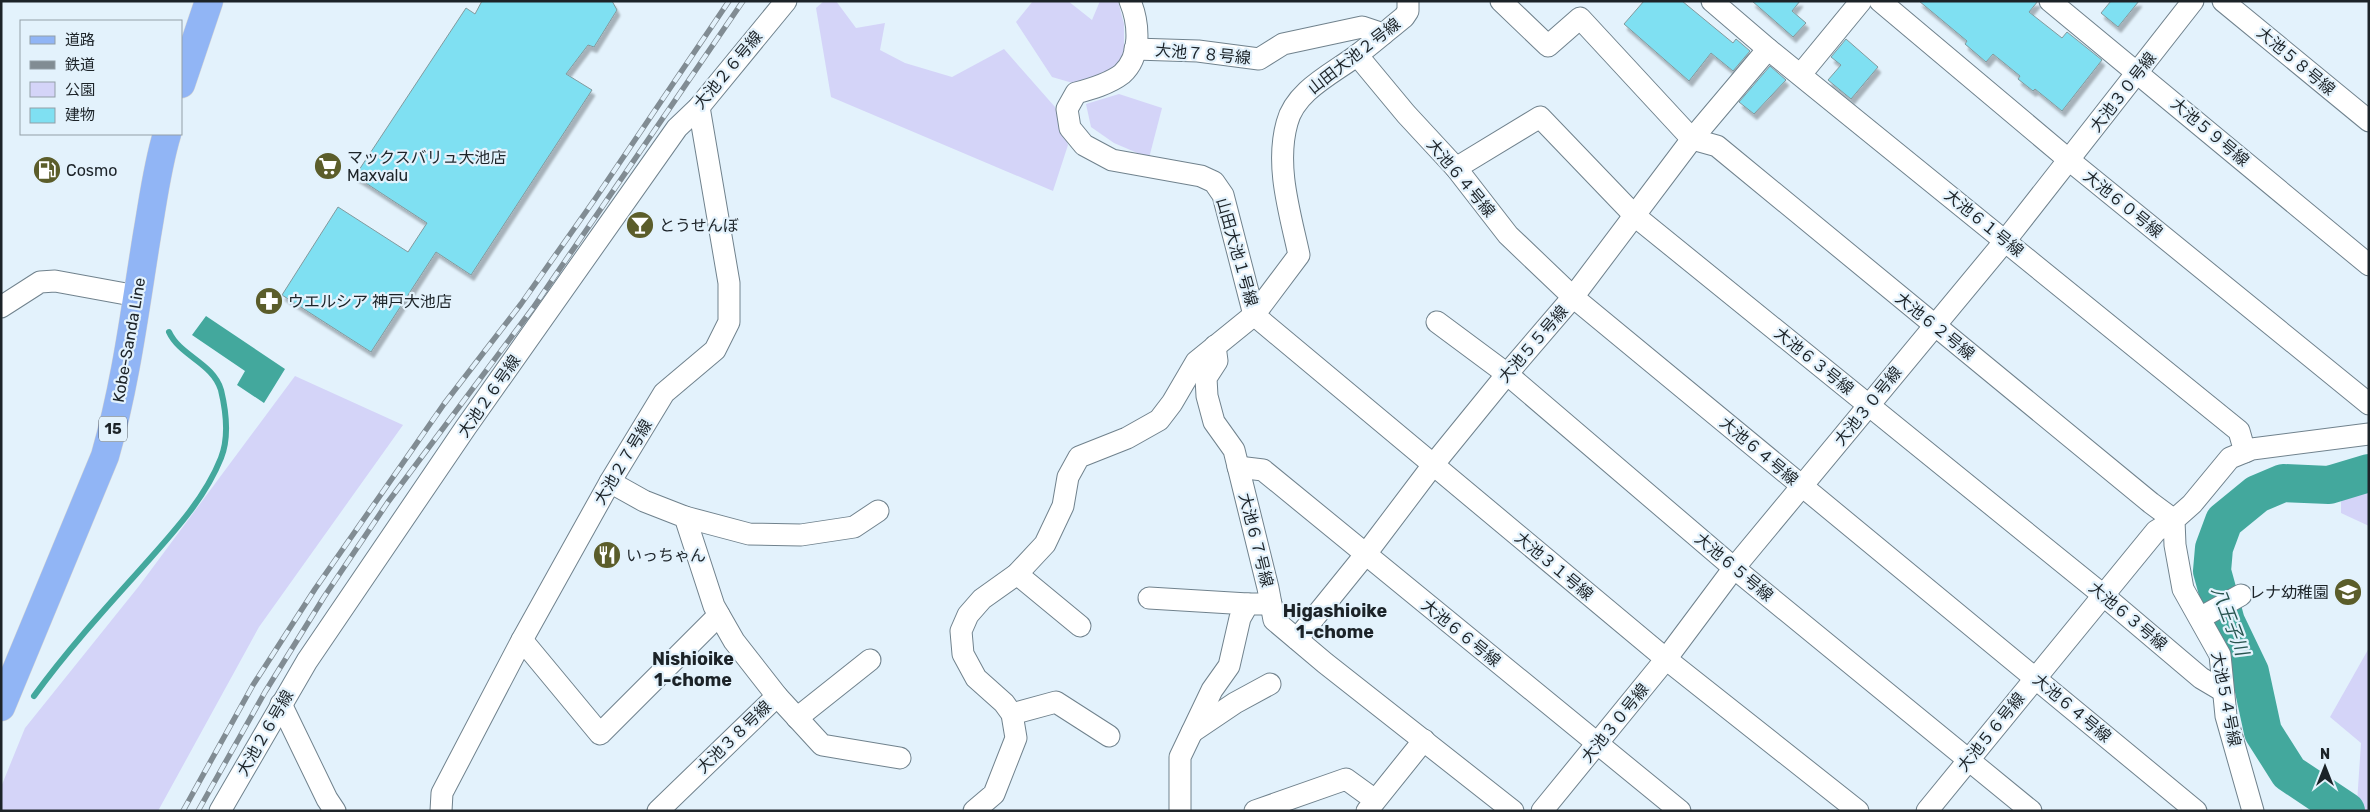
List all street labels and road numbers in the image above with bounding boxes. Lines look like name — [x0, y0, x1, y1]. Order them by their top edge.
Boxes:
street label: 山田大池２号線 — [1304, 14, 1404, 98]
street label: 大池５８号線 — [2253, 23, 2339, 99]
street label: 大池２６号線 — [690, 27, 766, 113]
street label: 大池７８号線 — [1154, 40, 1252, 68]
street label: 大池３０号線 — [2086, 48, 2160, 136]
street label: 大池５９号線 — [2167, 94, 2253, 170]
street label: 大池６４号線 — [1423, 135, 1499, 221]
street label: 大池６０号線 — [2080, 166, 2166, 242]
street label: 大池６１号線 — [1941, 185, 2027, 261]
street label: 山田大池１号線 — [1212, 196, 1262, 308]
street label: Kobe-Sanda Line — [109, 276, 149, 404]
street label: 大池６２号線 — [1892, 288, 1978, 364]
street label: 大池５５号線 — [1494, 302, 1572, 386]
street label: 大池６３号線 — [1771, 323, 1857, 399]
street label: 大池２６号線 — [454, 351, 524, 441]
street label: 大池３０号線 — [1830, 363, 1906, 449]
street label: 大池６４号線 — [1716, 413, 1802, 489]
road number: 15 — [99, 416, 127, 442]
street label: 大池２７号線 — [590, 416, 656, 508]
street label: 大池６７号線 — [1235, 491, 1277, 589]
street label: 大池３１号線 — [1511, 528, 1597, 604]
street label: 大池６５号線 — [1691, 529, 1777, 605]
street label: 大池６３号線 — [2085, 578, 2171, 654]
street label: 大池６６号線 — [1418, 595, 1504, 671]
street label: 大池５４号線 — [2208, 650, 2244, 748]
street label: 大池６４号線 — [2029, 670, 2115, 746]
street label: 大池３０号線 — [1577, 680, 1653, 766]
street label: 大池２６号線 — [233, 687, 297, 779]
street label: 大池５６号線 — [1953, 689, 2029, 775]
street label: 大池３８号線 — [693, 697, 775, 777]

